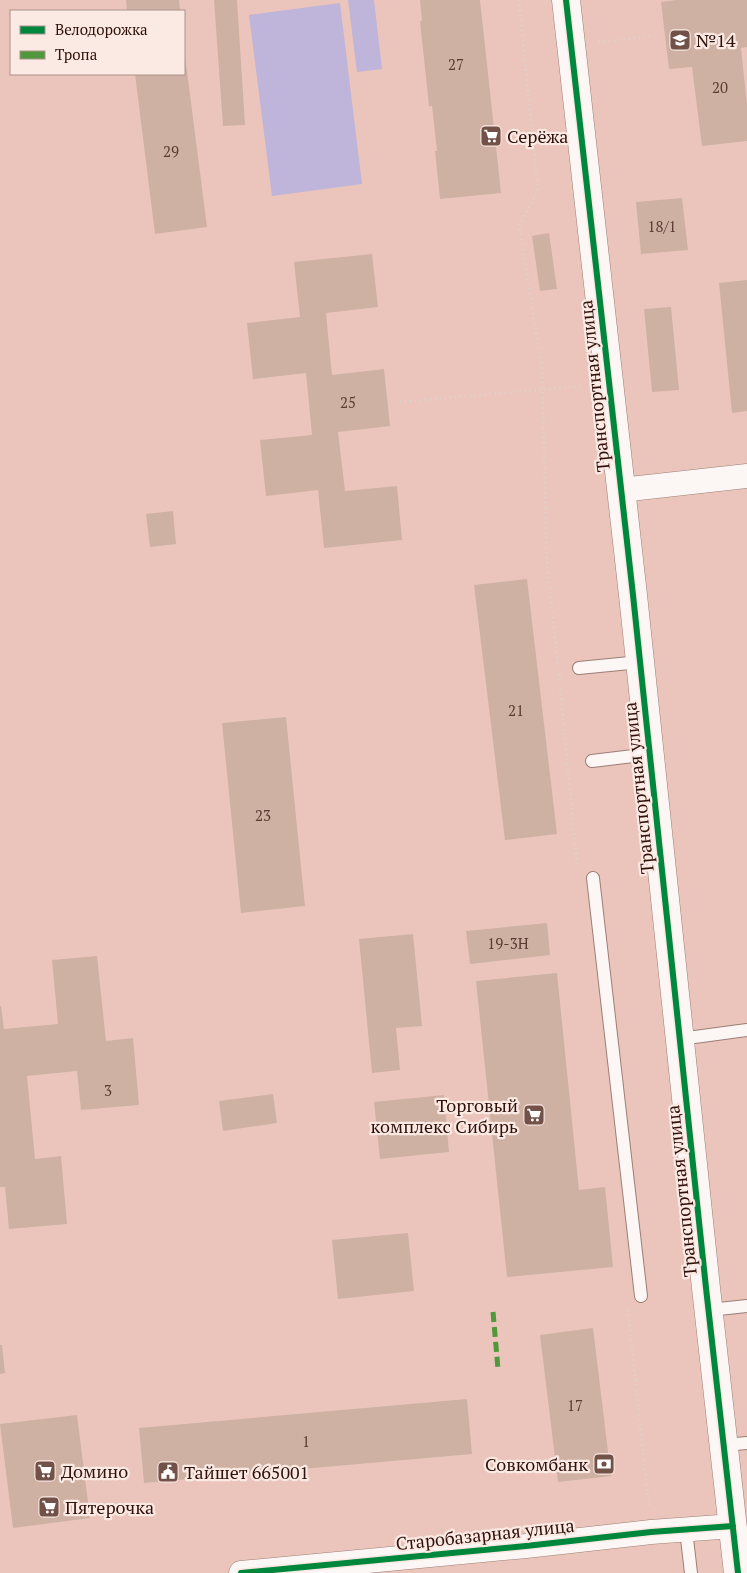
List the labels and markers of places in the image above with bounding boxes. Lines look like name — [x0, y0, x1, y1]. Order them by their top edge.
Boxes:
school or university icon: №14 — [668, 28, 692, 52]
place label: №14 — [696, 28, 736, 52]
supermarket icon: Серёжа — [479, 124, 503, 148]
place label: Серёжа — [507, 124, 568, 148]
place label: Торговый комплекс Сибирь — [371, 1093, 518, 1138]
supermarket icon: Торговый комплекс Сибирь — [522, 1103, 546, 1127]
place label: Совкомбанк — [485, 1452, 588, 1476]
bank icon: Совкомбанк — [592, 1452, 616, 1476]
supermarket icon: Домино — [33, 1459, 57, 1483]
place label: Домино — [61, 1459, 128, 1483]
public building icon: Тайшет 665001 — [156, 1460, 180, 1484]
place label: Тайшет 665001 — [184, 1460, 309, 1484]
supermarket icon: Пятерочка — [37, 1495, 61, 1519]
place label: Пятерочка — [65, 1495, 154, 1519]

